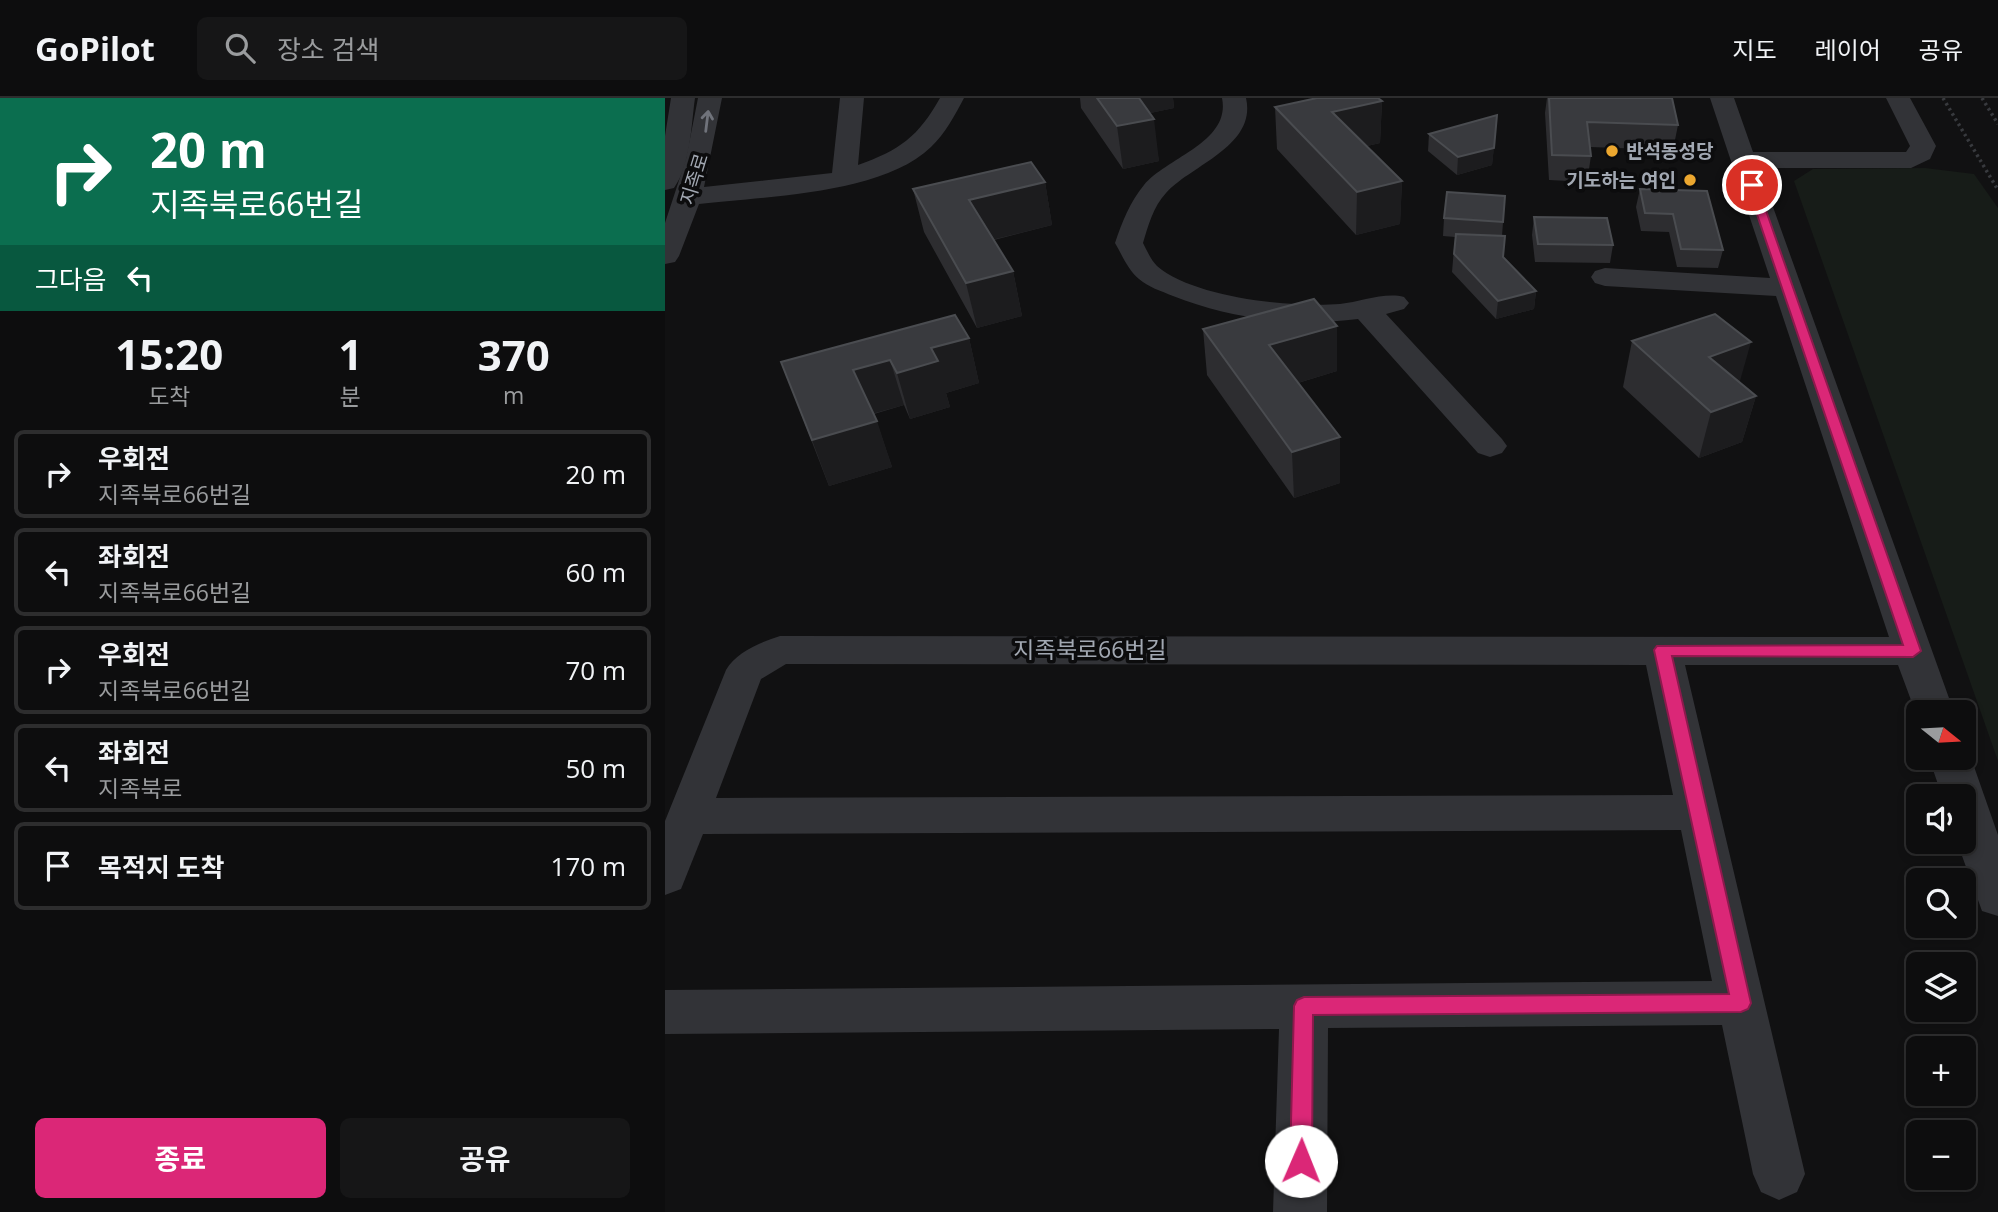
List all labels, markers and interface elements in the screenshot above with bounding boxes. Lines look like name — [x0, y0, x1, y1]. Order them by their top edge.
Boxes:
search box — [197, 17, 687, 80]
text: GoPilot — [35, 26, 155, 71]
icon: search — [221, 29, 259, 67]
text: 장소 검색 — [277, 31, 379, 67]
text: 지도 — [1732, 33, 1777, 66]
text: 레이어 — [1815, 33, 1881, 66]
text: 공유 — [1919, 33, 1963, 66]
one-way arrow — [701, 110, 714, 133]
text: 20 m — [150, 116, 267, 182]
icon: right — [35, 126, 126, 217]
place label: 반석동성당 — [1626, 138, 1714, 164]
marker: 반석동성당 — [1604, 143, 1620, 159]
street label: 지족로 — [674, 150, 714, 208]
pin — [1722, 155, 1782, 215]
icon: arrive — [1733, 166, 1771, 204]
place label: 기도하는 여인 — [1566, 167, 1676, 193]
marker: 기도하는 여인 — [1682, 172, 1698, 188]
text: 지족북로66번길 — [150, 182, 363, 225]
icon: left — [121, 259, 159, 297]
text: 그다음 — [35, 261, 107, 297]
text: 15:20 — [115, 325, 223, 382]
text: 1 — [338, 325, 363, 382]
text: 370 — [478, 326, 550, 383]
text: m — [503, 379, 524, 411]
text: 도착 — [148, 380, 190, 412]
text: 분 — [340, 380, 361, 412]
text: 우회전 — [98, 440, 170, 476]
icon: right — [39, 455, 77, 493]
text: 20 m — [565, 456, 626, 492]
text: 지족북로66번길 — [98, 478, 251, 510]
text: 좌회전 — [98, 538, 170, 574]
icon: left — [39, 553, 77, 591]
text: 60 m — [565, 554, 626, 590]
text: 지족북로66번길 — [98, 576, 251, 608]
street label: 지족북로66번길 — [1013, 633, 1167, 665]
text: 우회전 — [98, 636, 170, 672]
icon: right — [39, 651, 77, 689]
text: 70 m — [565, 652, 626, 688]
text: 지족북로66번길 — [98, 674, 251, 706]
north arrow — [1906, 700, 1976, 770]
map controls — [1906, 700, 1976, 1190]
text: 좌회전 — [98, 734, 170, 770]
icon: left — [39, 749, 77, 787]
text: 50 m — [565, 750, 626, 786]
text: 지족북로 — [98, 772, 183, 804]
button: sound — [1906, 784, 1976, 854]
icon: arrive — [39, 847, 77, 885]
text: 170 m — [551, 848, 626, 884]
text: 목적지 도착 — [98, 849, 224, 885]
button: search — [1906, 868, 1976, 938]
button: layers — [1906, 952, 1976, 1022]
button: + — [1906, 1036, 1976, 1106]
button: 종료 — [35, 1118, 326, 1198]
button: 공유 — [340, 1118, 630, 1198]
button: − — [1906, 1120, 1976, 1190]
position arrow — [1264, 1124, 1338, 1198]

